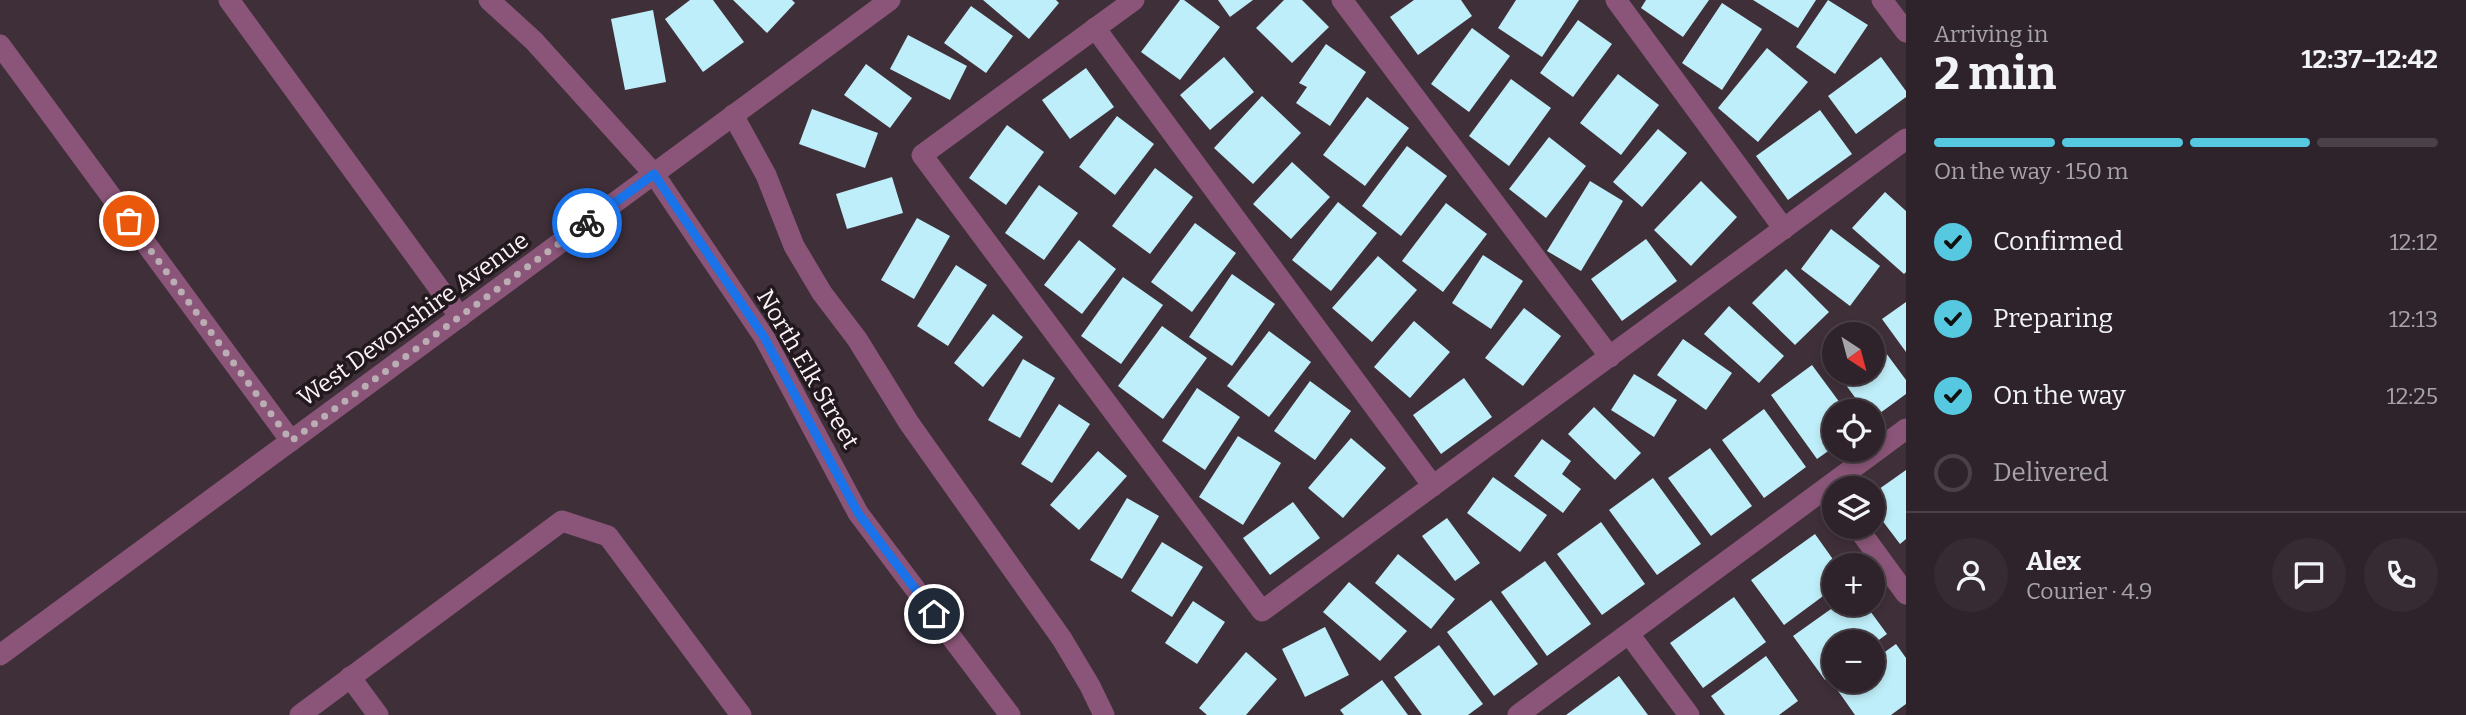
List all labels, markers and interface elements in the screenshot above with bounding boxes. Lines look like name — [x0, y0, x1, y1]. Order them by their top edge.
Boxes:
text: Arriving in — [1934, 20, 2048, 48]
text: 12:37–12:42 — [2301, 44, 2438, 75]
text: 2 min — [1934, 46, 2056, 101]
text: On the way · 150 m — [1934, 157, 2128, 185]
courier — [552, 188, 622, 258]
pin — [99, 191, 159, 251]
icon: bag — [110, 202, 148, 240]
icon: bike — [568, 204, 606, 242]
icon: check — [1934, 223, 1972, 261]
street label: West Devonshire Avenue — [292, 226, 534, 412]
text: Confirmed — [1993, 226, 2123, 257]
text: 12:12 — [2389, 228, 2438, 256]
street label: North Elk Street — [751, 284, 865, 454]
icon: check — [1934, 300, 1972, 338]
text: Preparing — [1993, 303, 2113, 334]
text: 12:13 — [2389, 305, 2438, 333]
north arrow — [1822, 322, 1885, 385]
map controls — [1822, 322, 1885, 693]
icon: check — [1934, 377, 1972, 415]
text: On the way — [1993, 380, 2126, 411]
text: 12:25 — [2387, 382, 2438, 410]
button: locate — [1822, 399, 1885, 462]
text: Delivered — [1993, 457, 2108, 488]
button: layers — [1822, 476, 1885, 539]
button: person — [1934, 538, 2008, 612]
button: chat — [2272, 538, 2346, 612]
button: phone — [2364, 538, 2438, 612]
text: Alex — [2026, 546, 2081, 577]
button: + — [1822, 553, 1885, 616]
text: Courier · 4.9 — [2026, 577, 2153, 605]
pin — [904, 584, 964, 644]
icon: home — [915, 595, 953, 633]
button: − — [1822, 630, 1885, 693]

